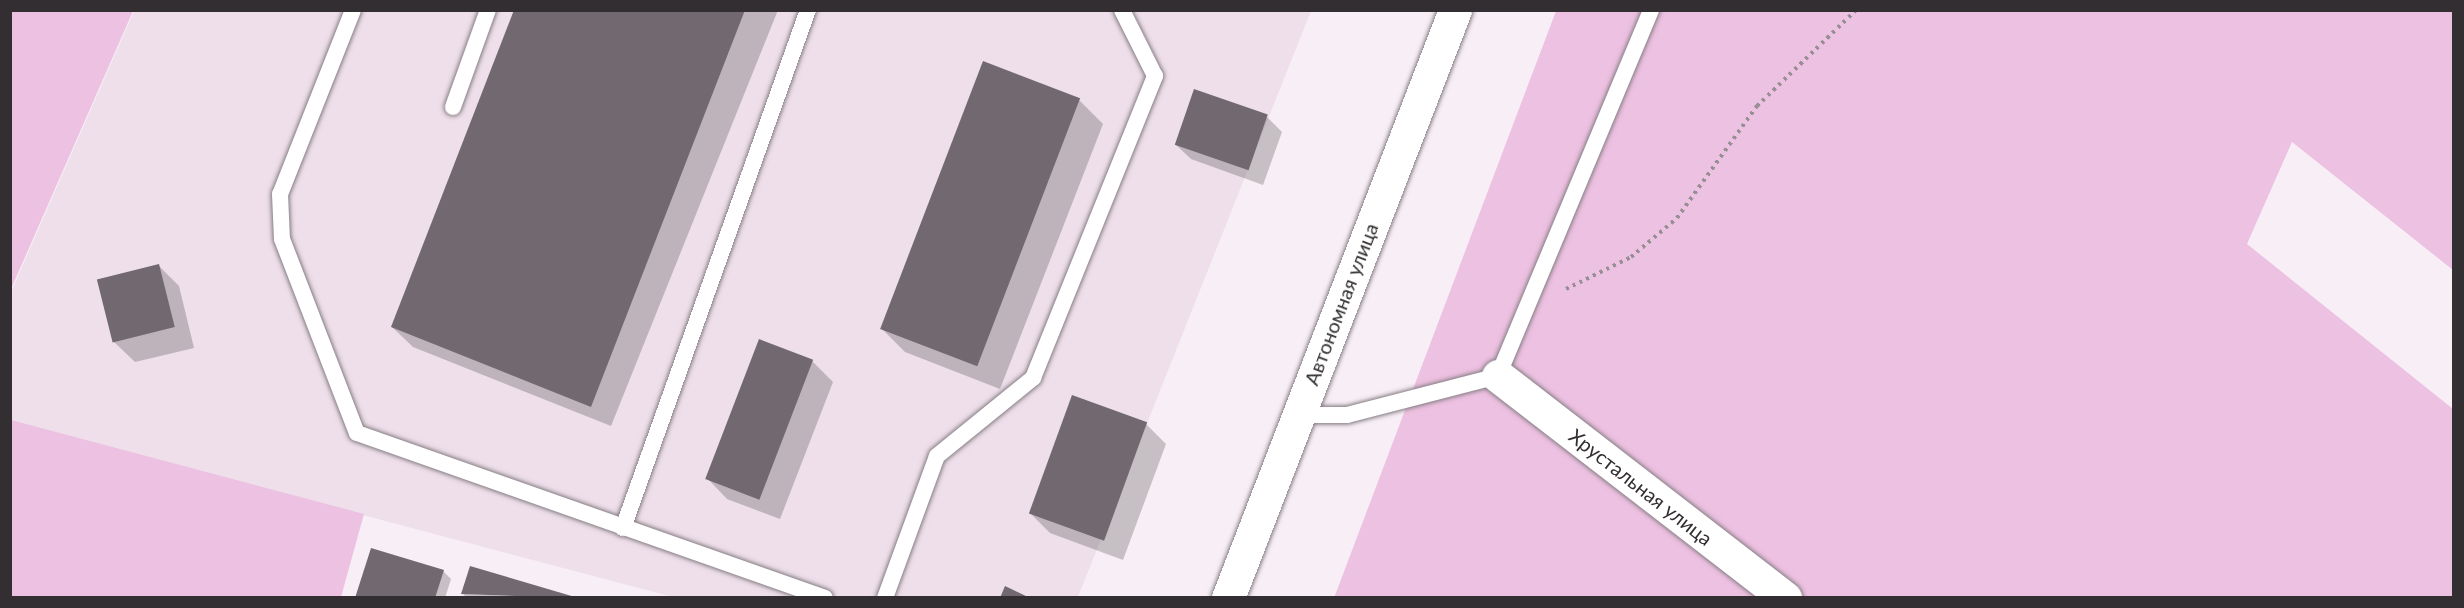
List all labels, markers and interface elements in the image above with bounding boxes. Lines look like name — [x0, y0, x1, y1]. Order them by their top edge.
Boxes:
street label: Автономная улица — [1299, 220, 1383, 388]
street label: Хрустальная улица — [1565, 424, 1717, 550]

